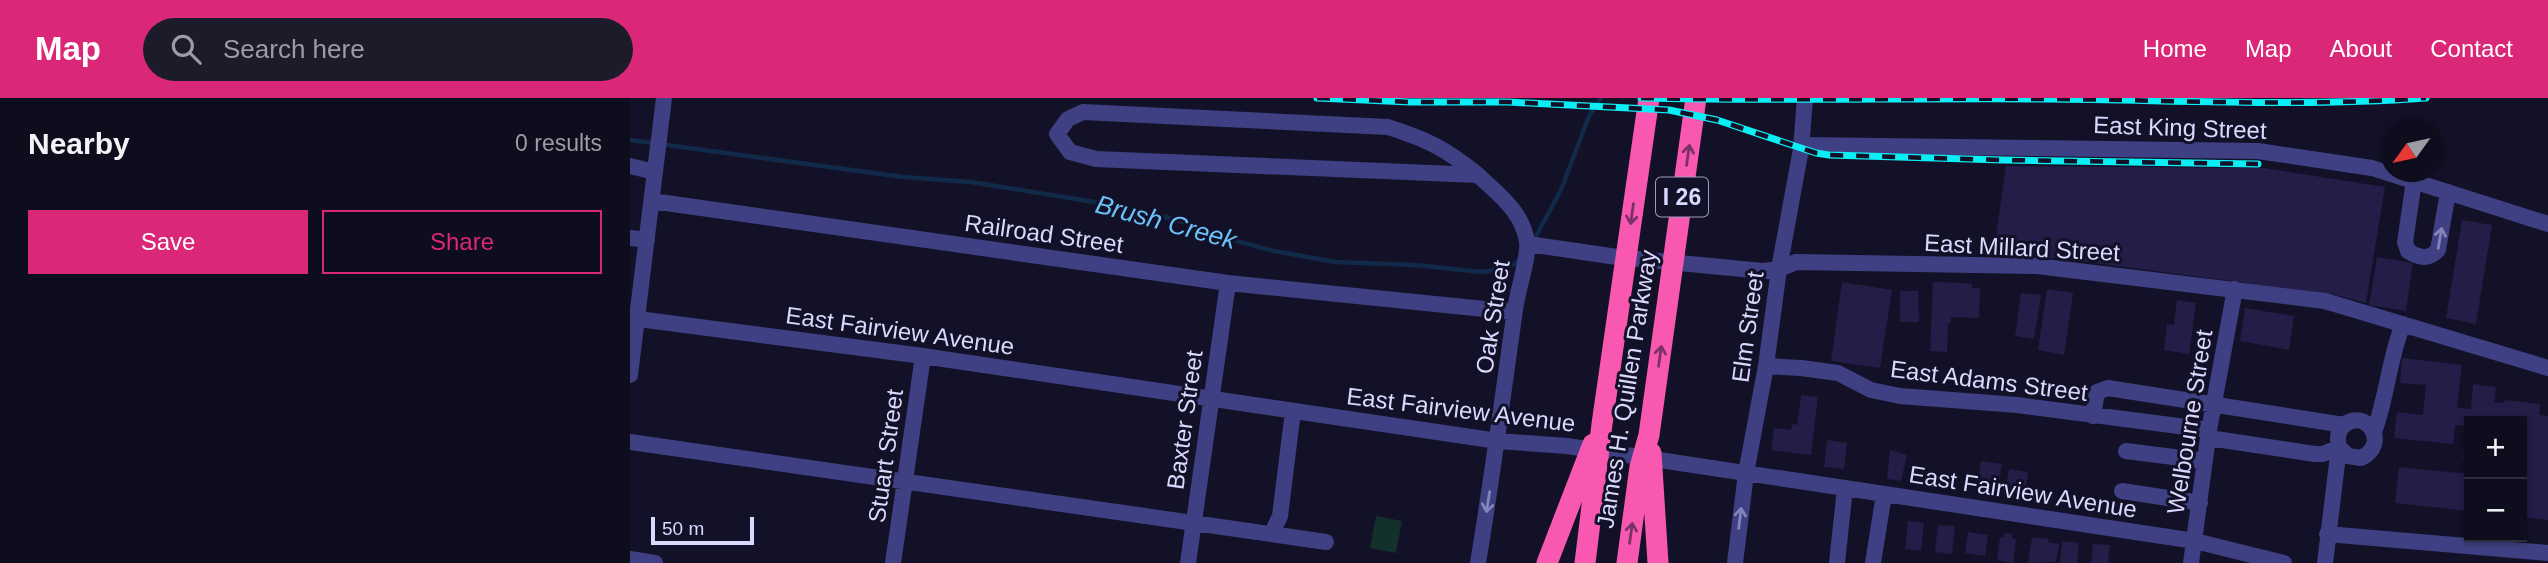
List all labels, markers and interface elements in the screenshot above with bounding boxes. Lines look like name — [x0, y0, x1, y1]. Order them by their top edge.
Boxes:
search box — [143, 18, 633, 81]
text: Map — [35, 30, 101, 67]
icon: search — [167, 30, 205, 68]
text: Search here — [223, 34, 365, 64]
text: Home — [2143, 35, 2207, 62]
text: Map — [2245, 35, 2292, 62]
text: About — [2330, 35, 2392, 62]
text: Contact — [2430, 35, 2513, 62]
street label: East King Street — [2093, 111, 2267, 144]
north arrow — [2380, 119, 2443, 182]
text: Nearby — [28, 127, 130, 160]
text: 0 results — [515, 130, 602, 156]
one-way arrow — [1682, 145, 1695, 167]
road number: I 26 — [1656, 178, 1708, 216]
water label: Brush Creek — [1092, 189, 1242, 256]
one-way arrow — [1625, 202, 1638, 225]
street label: Railroad Street — [963, 209, 1126, 258]
button: Save — [28, 210, 308, 274]
button: Share — [322, 210, 602, 274]
one-way arrow — [2434, 227, 2447, 250]
street label: East Millard Street — [1923, 229, 2121, 266]
street label: James H. Quillen Parkway — [1591, 248, 1662, 530]
street label: Oak Street — [1470, 258, 1515, 376]
street label: Elm Street — [1726, 269, 1769, 384]
street label: East Fairview Avenue — [784, 301, 1016, 360]
street label: Welbourne Street — [2162, 327, 2217, 516]
one-way arrow — [1654, 345, 1667, 367]
street label: Baxter Street — [1161, 348, 1208, 491]
street label: East Adams Street — [1889, 355, 2090, 406]
street label: East Fairview Avenue — [1345, 382, 1577, 437]
street label: Stuart Street — [863, 387, 908, 525]
map controls — [2464, 416, 2527, 542]
button: + — [2464, 416, 2527, 479]
street label: East Fairview Avenue — [1907, 460, 2139, 523]
button: − — [2464, 479, 2527, 542]
one-way arrow — [1481, 490, 1494, 513]
one-way arrow — [1734, 507, 1747, 530]
scale bar — [651, 514, 754, 546]
text: 50 m — [662, 518, 704, 539]
one-way arrow — [1625, 522, 1638, 544]

